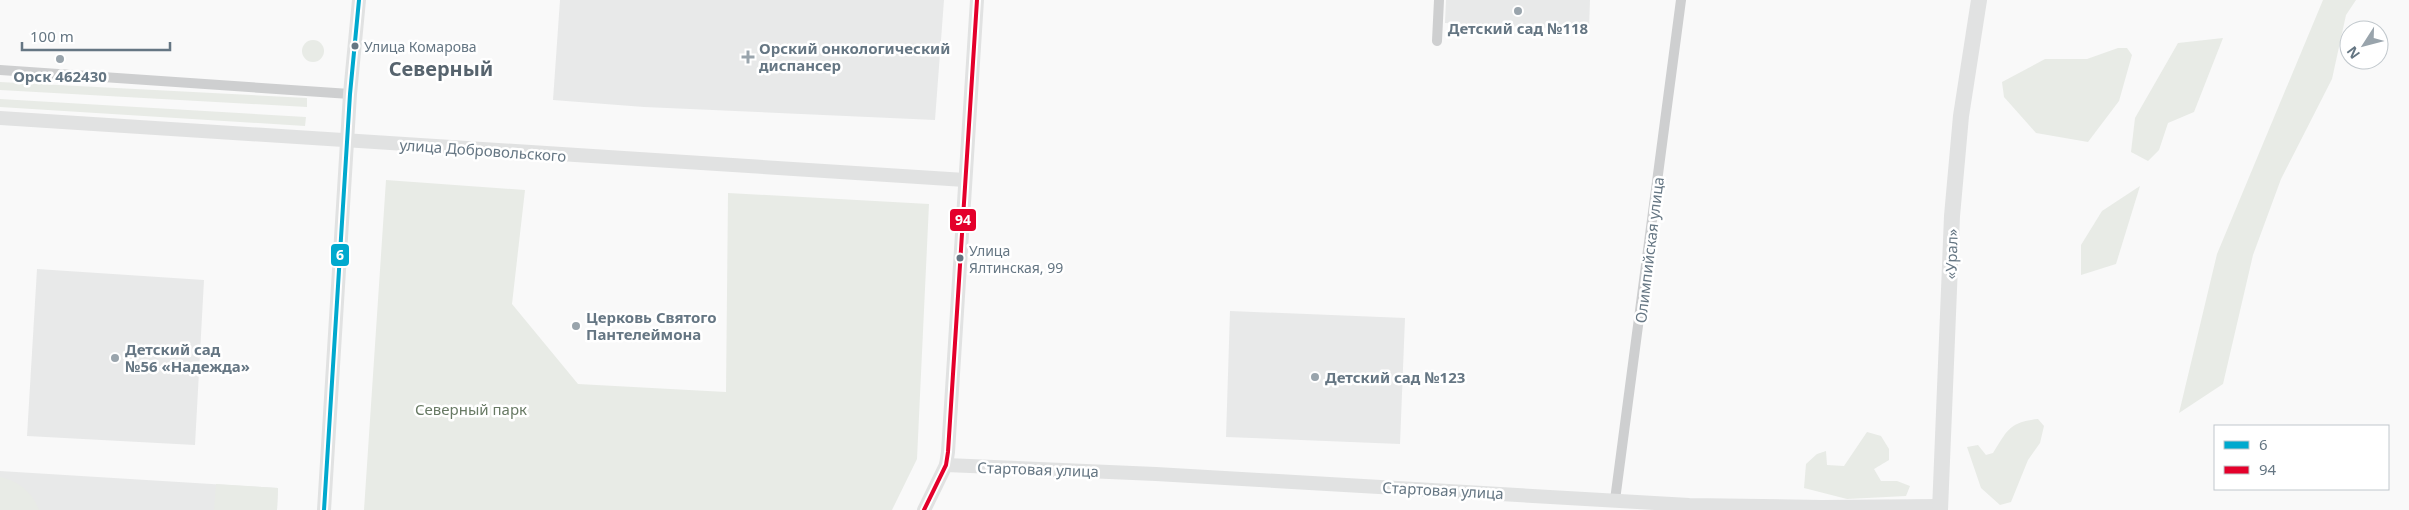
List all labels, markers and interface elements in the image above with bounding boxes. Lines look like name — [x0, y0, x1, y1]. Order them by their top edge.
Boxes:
marker: Детский сад №118 — [1512, 5, 1524, 17]
place label: Детский сад №118 — [1448, 18, 1589, 38]
scale bar — [22, 20, 170, 52]
north arrow — [2339, 20, 2389, 70]
text: 100 m — [30, 26, 74, 46]
place label: Улица Комарова — [364, 37, 477, 56]
place label: Орский онкологический диспансер — [759, 38, 950, 75]
marker: Улица Комарова — [350, 41, 360, 51]
text: N — [2342, 43, 2364, 63]
marker: Орский онкологический диспансер — [741, 50, 755, 64]
marker: Орск 462430 — [54, 53, 66, 65]
district label: Северный — [389, 55, 493, 82]
place label: Орск 462430 — [13, 66, 107, 86]
street label: улица Добровольского — [399, 134, 567, 166]
street label: Олимпийская улица — [1630, 176, 1668, 324]
line badge: 94 — [949, 208, 977, 232]
text: 94 — [955, 210, 971, 229]
street label: «Урал» — [1940, 228, 1962, 280]
place label: Улица Ялтинская, 99 — [969, 241, 1063, 277]
line badge: 6 — [330, 243, 350, 267]
text: 6 — [336, 245, 344, 264]
marker: Улица Ялтинская, 99 — [955, 253, 965, 263]
place label: Церковь Святого Пантелеймона — [586, 307, 717, 344]
marker: Церковь Святого Пантелеймона — [570, 320, 582, 332]
place label: Детский сад №56 «Надежда» — [125, 339, 250, 376]
marker: Детский сад №56 «Надежда» — [109, 352, 121, 364]
place label: Детский сад №123 — [1325, 367, 1465, 387]
marker: Детский сад №123 — [1309, 371, 1321, 383]
park label: Северный парк — [415, 399, 527, 419]
legend — [2214, 425, 2389, 490]
text: 6 — [2259, 434, 2268, 454]
street label: Стартовая улица — [977, 457, 1099, 481]
text: 94 — [2259, 459, 2277, 479]
street label: Стартовая улица — [1382, 477, 1504, 503]

